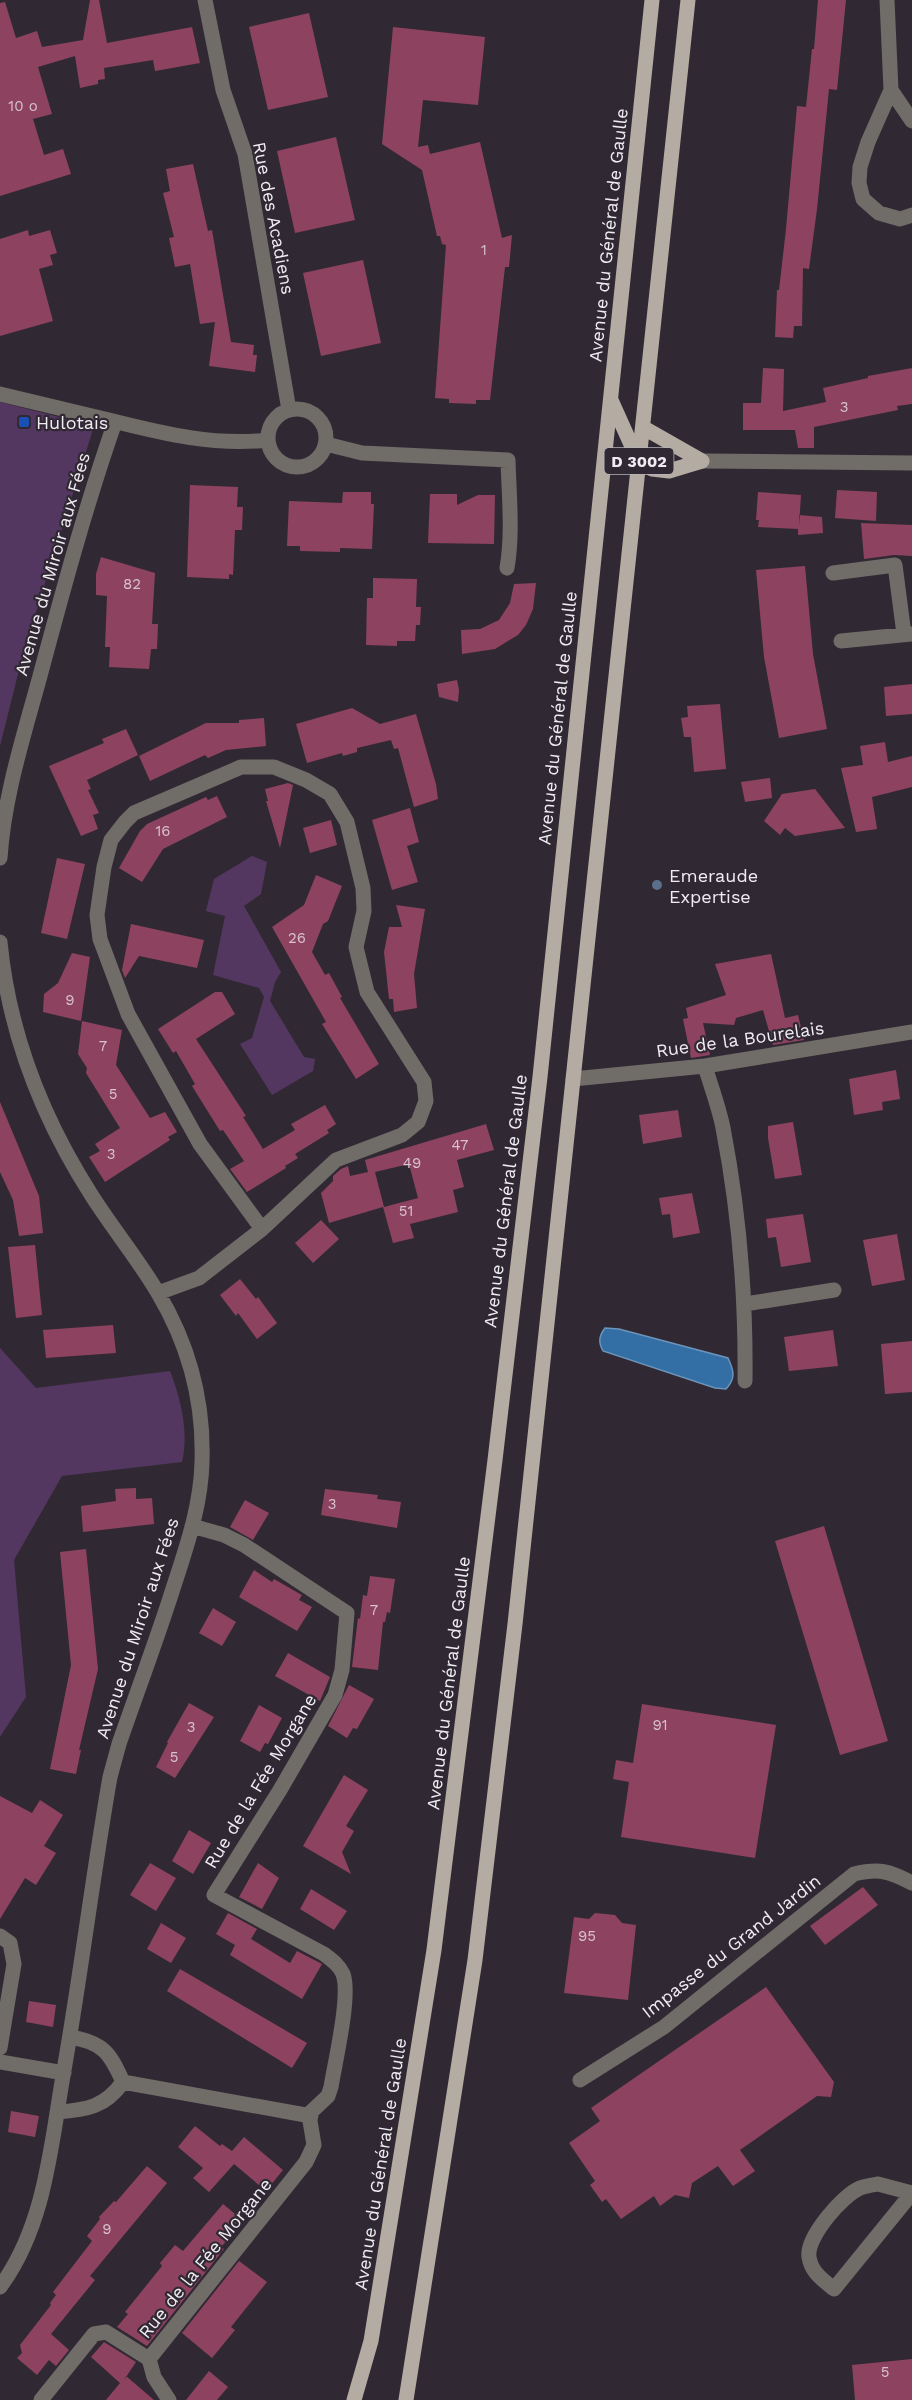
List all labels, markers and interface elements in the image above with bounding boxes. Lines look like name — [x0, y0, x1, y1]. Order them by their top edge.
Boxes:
house number: 10 o — [8, 97, 38, 115]
street label: Avenue du Général de Gaulle — [584, 107, 632, 363]
street label: Rue des Acadiens — [249, 140, 299, 296]
house number: 1 — [481, 241, 487, 259]
house number: 3 — [840, 398, 848, 416]
place label: Hulotais — [36, 412, 108, 433]
marker: Hulotais — [17, 415, 31, 429]
road number: D 3002 — [604, 448, 674, 474]
street label: Avenue du Miroir aux Fées — [10, 450, 94, 678]
house number: 82 — [123, 575, 141, 593]
street label: Avenue du Général de Gaulle — [533, 590, 581, 846]
house number: 16 — [156, 822, 170, 840]
place label: Emeraude Expertise — [669, 865, 758, 907]
marker: Emeraude Expertise — [650, 878, 664, 892]
house number: 26 — [288, 929, 306, 947]
house number: 9 — [65, 991, 75, 1009]
street label: Rue de la Bourelais — [655, 1017, 825, 1061]
house number: 7 — [99, 1037, 107, 1055]
street label: Avenue du Général de Gaulle — [479, 1073, 531, 1329]
house number: 5 — [109, 1085, 117, 1103]
house number: 47 — [452, 1136, 468, 1154]
house number: 3 — [107, 1145, 115, 1163]
house number: 49 — [403, 1154, 421, 1172]
house number: 51 — [399, 1202, 413, 1220]
house number: 3 — [328, 1495, 336, 1513]
street label: Avenue du Miroir aux Fées — [91, 1515, 183, 1741]
street label: Avenue du Général de Gaulle — [422, 1555, 474, 1811]
house number: 7 — [370, 1601, 378, 1619]
street label: Rue de la Fée Morgane — [200, 1690, 320, 1872]
house number: 91 — [652, 1716, 668, 1734]
house number: 3 — [187, 1718, 195, 1736]
house number: 5 — [170, 1748, 178, 1766]
street label: Impasse du Grand Jardin — [638, 1870, 824, 2022]
house number: 95 — [578, 1927, 596, 1945]
street label: Avenue du Général de Gaulle — [350, 2036, 410, 2292]
street label: Rue de la Fée Morgane — [134, 2174, 276, 2342]
house number: 9 — [102, 2220, 112, 2238]
house number: 5 — [881, 2363, 889, 2381]

